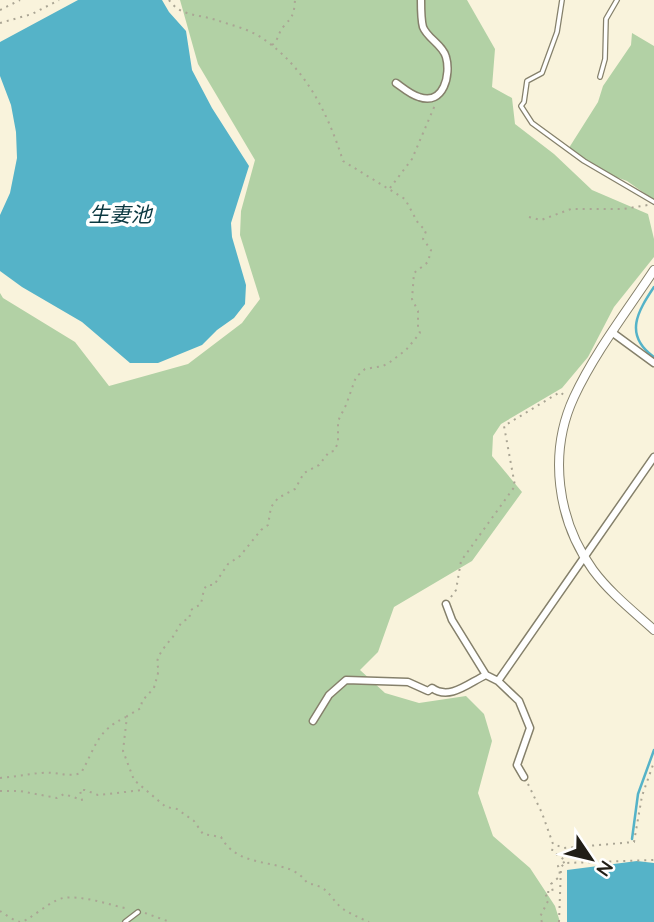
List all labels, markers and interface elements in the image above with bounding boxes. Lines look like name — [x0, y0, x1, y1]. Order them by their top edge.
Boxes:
water label: 生妻池 — [89, 201, 153, 227]
north arrow — [556, 824, 626, 894]
text: N — [591, 856, 619, 881]

